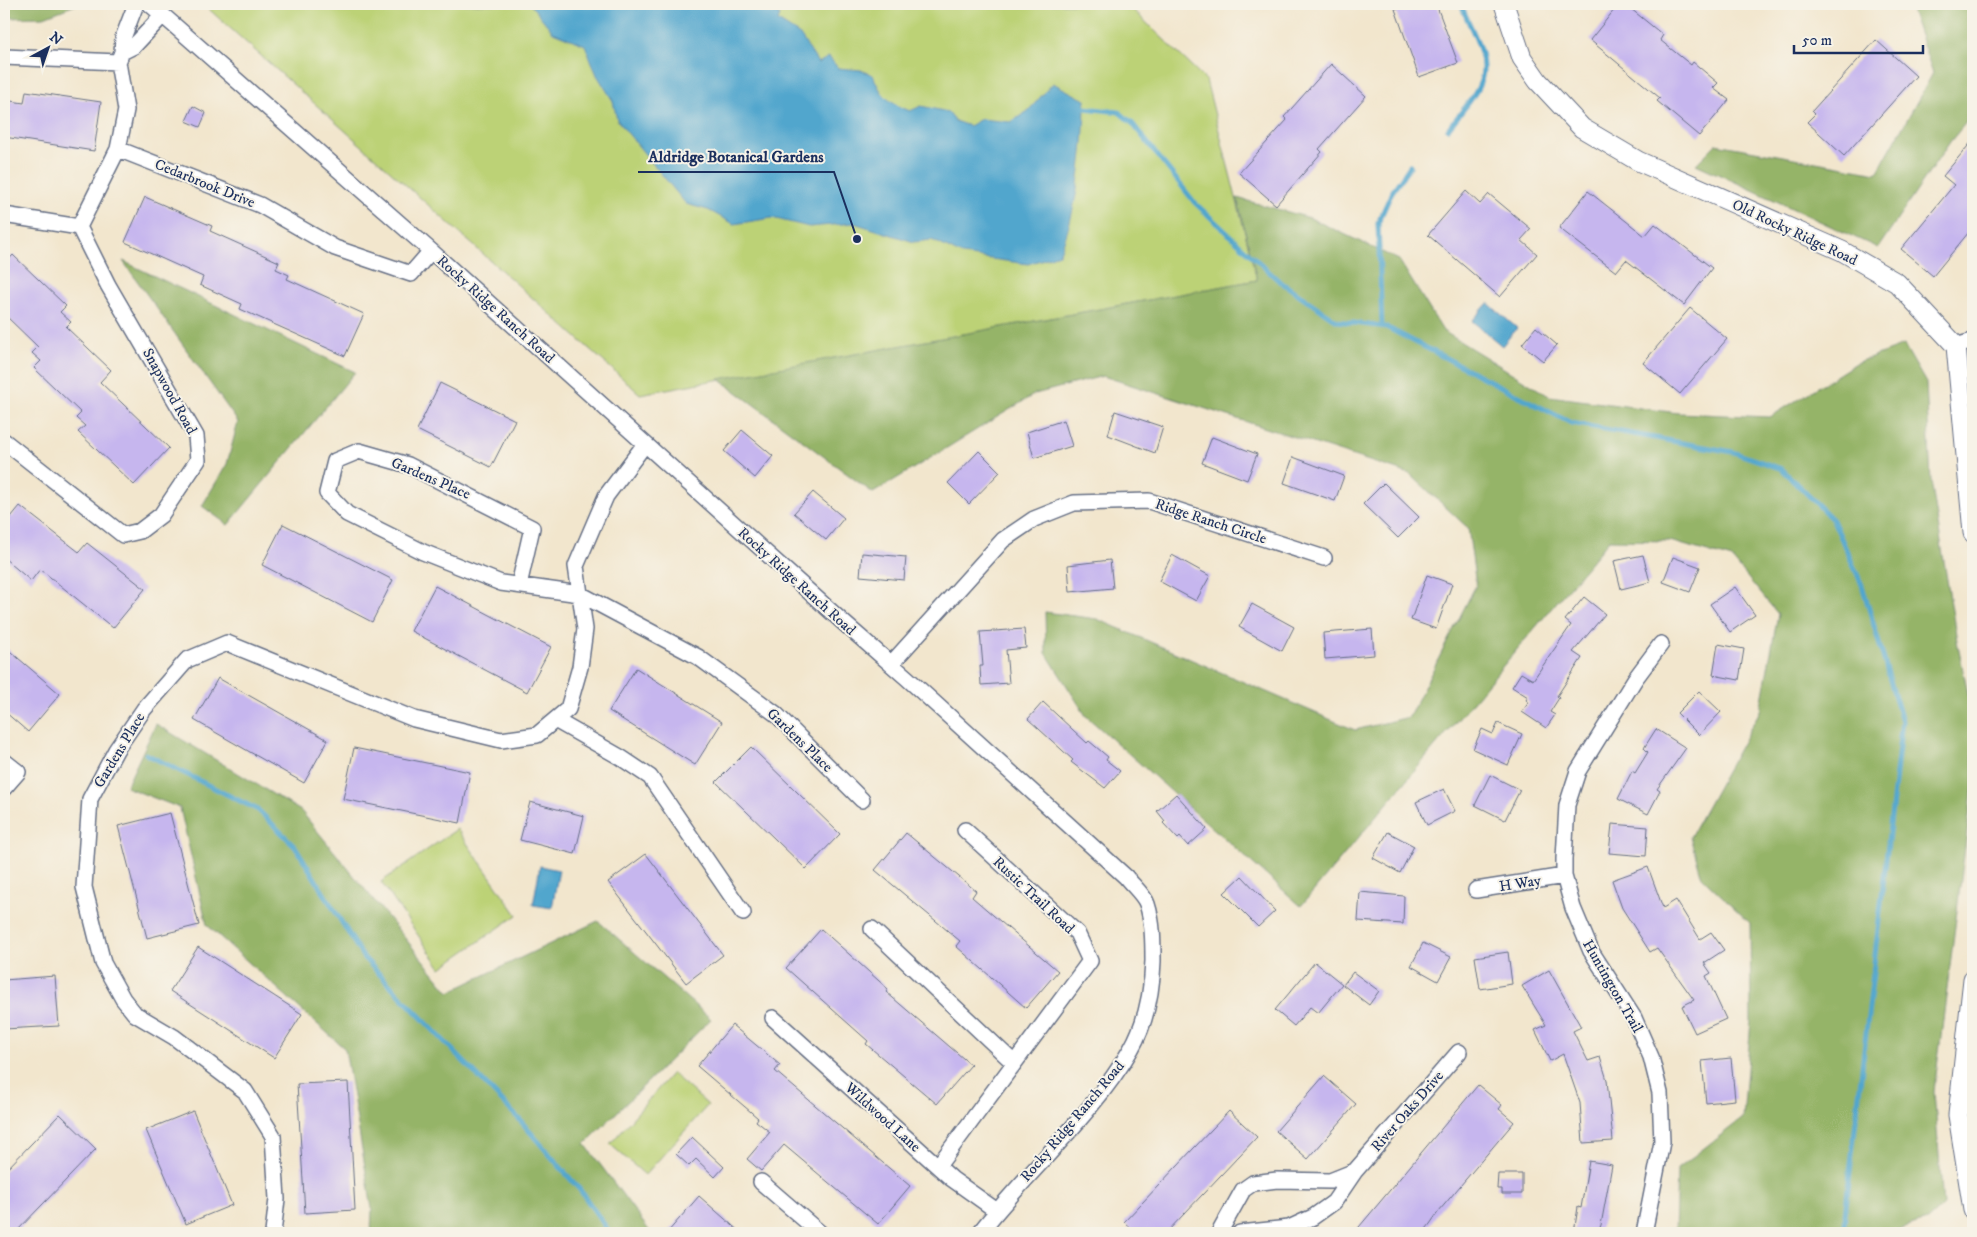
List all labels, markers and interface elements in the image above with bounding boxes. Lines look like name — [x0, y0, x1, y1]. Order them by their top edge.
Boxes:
north arrow — [22, 22, 72, 72]
scale bar — [1794, 22, 1923, 54]
text: N — [46, 28, 66, 50]
text: 50 m — [1802, 31, 1832, 50]
callout: Aldridge Botanical Gardens — [638, 141, 834, 172]
text: Aldridge Botanical Gardens — [647, 147, 824, 167]
street label: Cedarbrook Drive — [152, 155, 258, 212]
street label: Old Rocky Ridge Road — [1729, 195, 1861, 270]
street label: Rocky Ridge Ranch Road — [433, 251, 559, 368]
street label: Snapwood Road — [138, 345, 201, 438]
street label: Gardens Place — [388, 453, 473, 504]
street label: Ridge Ranch Circle — [1153, 494, 1269, 548]
street label: Rocky Ridge Ranch Road — [734, 523, 860, 640]
street label: Gardens Place — [763, 704, 837, 776]
street label: Gardens Place — [90, 709, 149, 791]
street label: Rustic Trail Road — [989, 853, 1079, 938]
street label: H Way — [1498, 871, 1543, 896]
street label: Huntington Trail — [1578, 936, 1647, 1037]
street label: Rocky Ridge Ranch Road — [1016, 1057, 1129, 1186]
street label: River Oaks Drive — [1367, 1067, 1448, 1156]
street label: Wildwood Lane — [840, 1078, 925, 1156]

